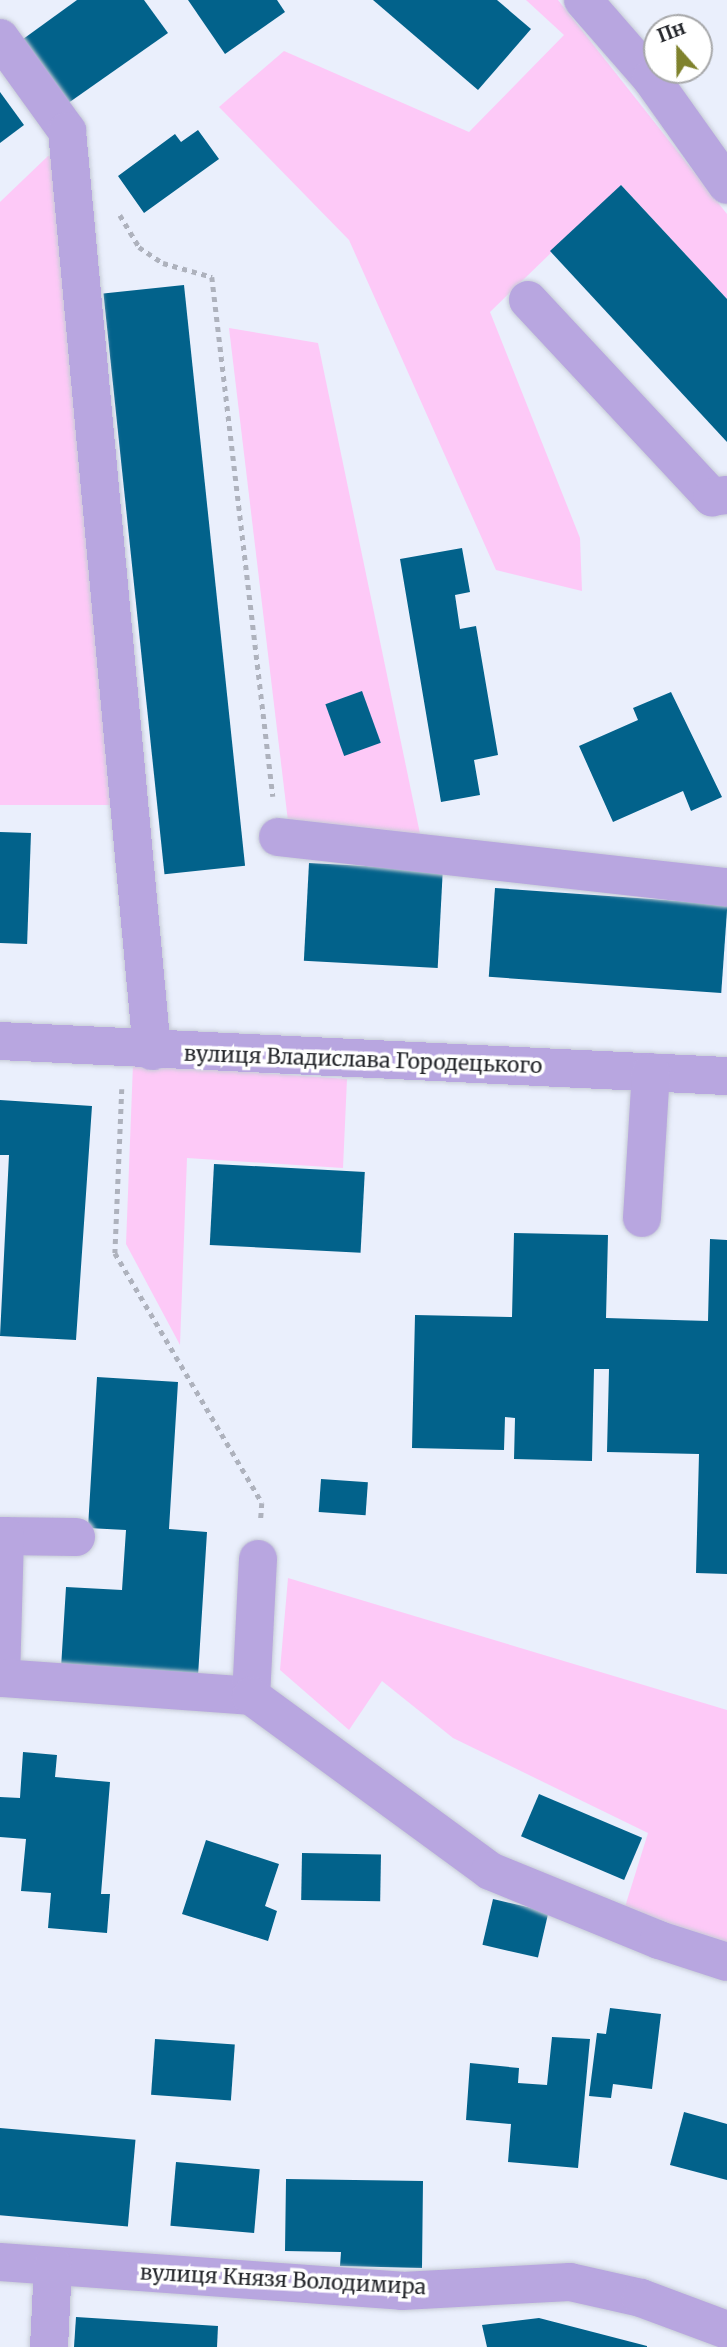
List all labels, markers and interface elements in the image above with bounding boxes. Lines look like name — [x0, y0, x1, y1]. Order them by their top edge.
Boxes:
north arrow — [643, 14, 713, 84]
text: Пн — [654, 15, 689, 48]
street label: вулиця Владислава Городецького — [183, 1041, 543, 1079]
street label: вулиця Князя Володимира — [139, 2260, 427, 2300]

